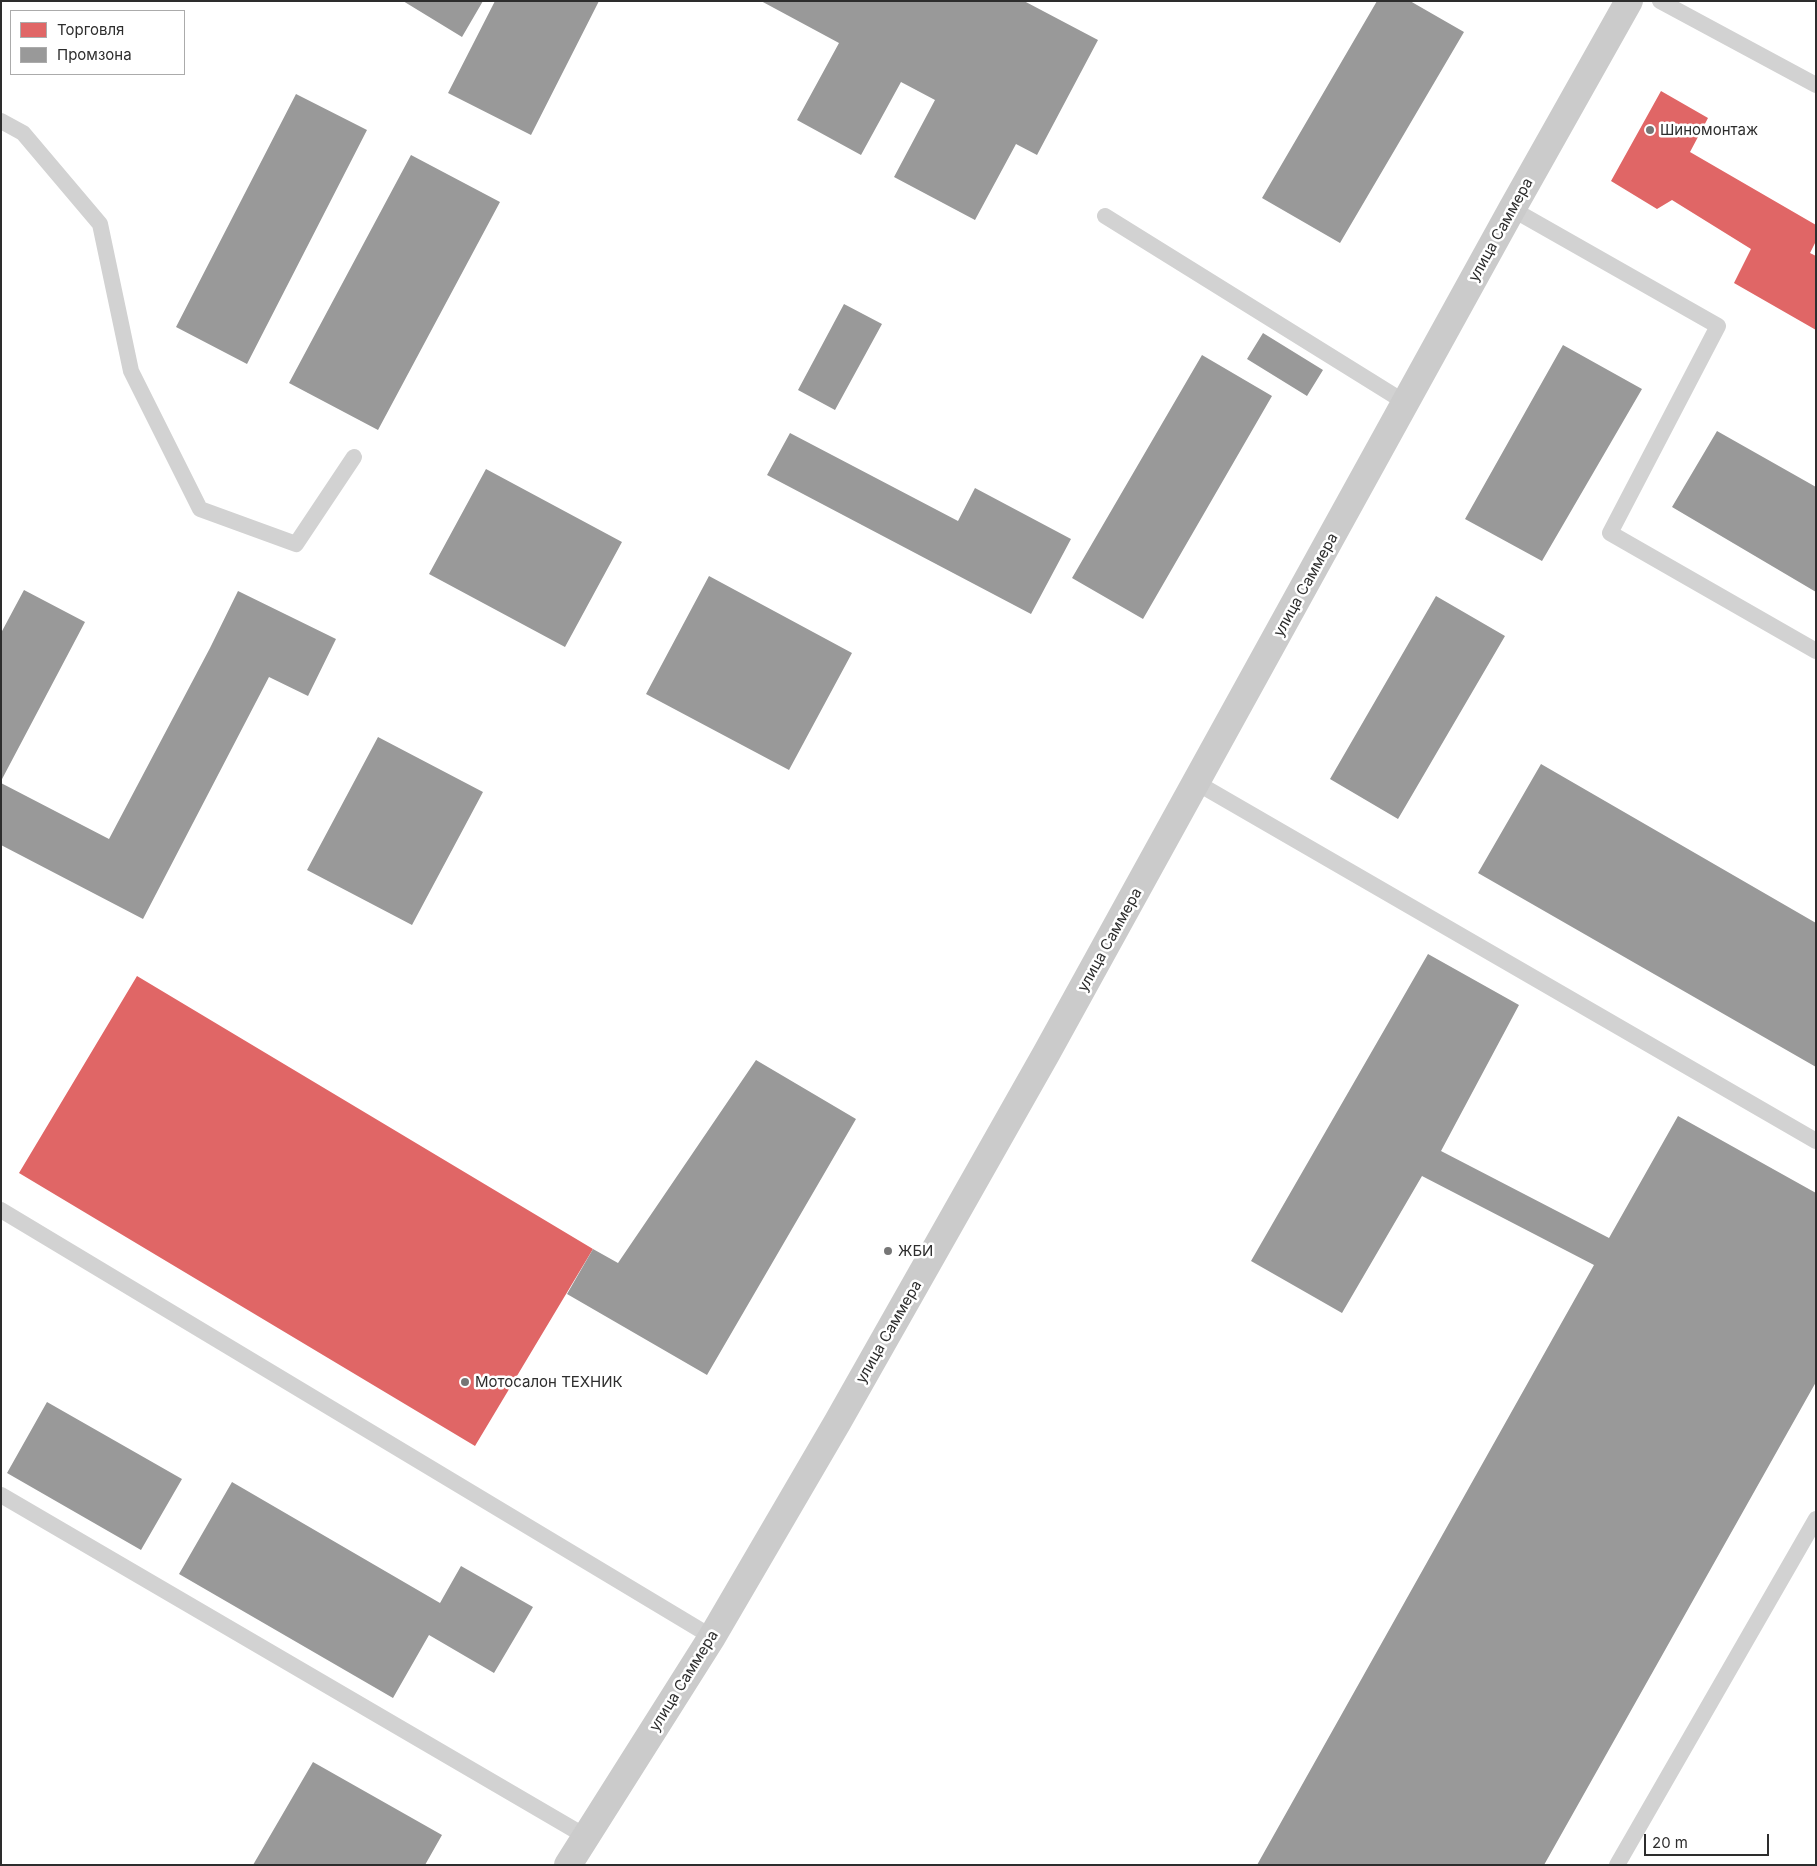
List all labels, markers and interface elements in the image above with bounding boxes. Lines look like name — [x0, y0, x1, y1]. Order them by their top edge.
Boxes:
legend — [10, 10, 185, 75]
text: Торговля — [57, 20, 124, 39]
text: Промзона — [57, 45, 132, 64]
place label: Шиномонтаж — [1660, 121, 1758, 139]
marker: Шиномонтаж — [1644, 124, 1656, 136]
street label: улица Саммера — [1465, 175, 1537, 285]
street label: улица Саммера — [1270, 530, 1342, 640]
street label: улица Саммера — [1074, 885, 1146, 995]
place label: ЖБИ — [898, 1242, 933, 1260]
marker: ЖБИ — [882, 1245, 894, 1257]
street label: улица Саммера — [852, 1277, 926, 1387]
place label: Мотосалон ТЕХНИК — [475, 1373, 623, 1391]
marker: Мотосалон ТЕХНИК — [459, 1376, 471, 1388]
street label: улица Саммера — [646, 1627, 722, 1735]
scale bar — [1647, 1824, 1772, 1856]
text: 20 m — [1652, 1833, 1688, 1852]

